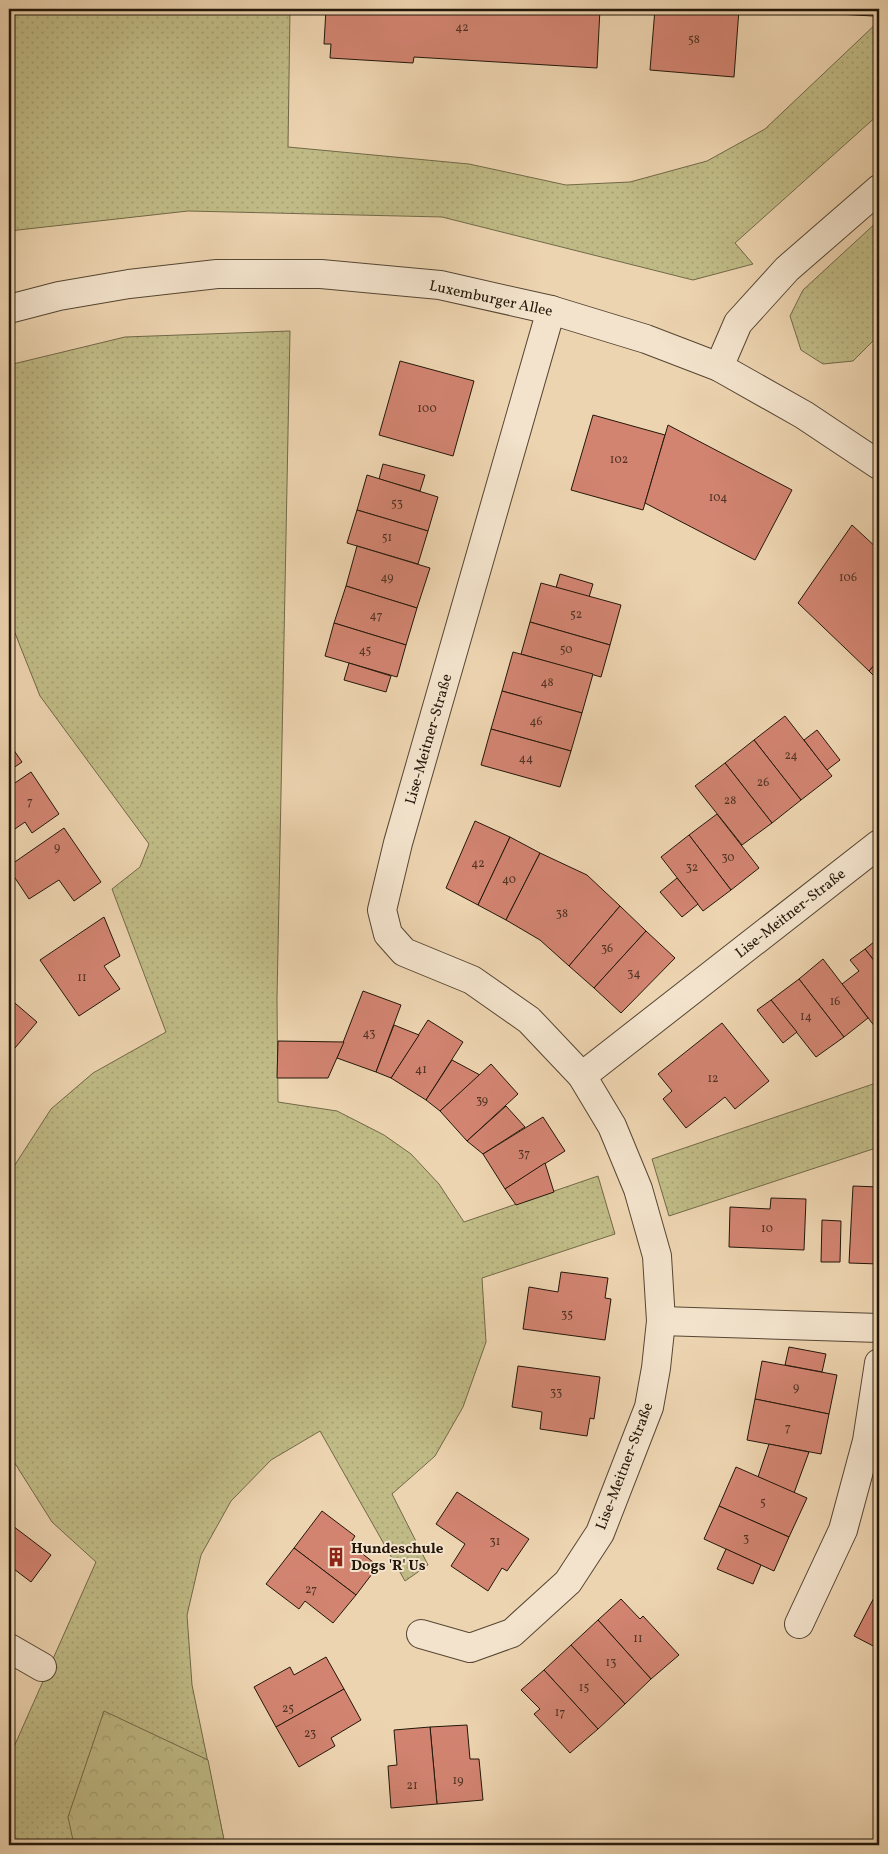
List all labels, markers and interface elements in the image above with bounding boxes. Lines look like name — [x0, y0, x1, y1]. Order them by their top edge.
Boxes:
house number: 42 — [455, 20, 469, 36]
house number: 58 — [688, 32, 700, 48]
street label: Luxemburger Allee — [427, 276, 554, 323]
house number: 100 — [417, 401, 437, 417]
house number: 102 — [610, 452, 628, 468]
house number: 104 — [709, 490, 727, 506]
house number: 53 — [391, 496, 403, 512]
house number: 51 — [382, 530, 392, 546]
house number: 49 — [380, 570, 394, 586]
house number: 106 — [839, 570, 857, 586]
house number: 52 — [570, 607, 582, 623]
house number: 47 — [370, 608, 383, 624]
house number: 50 — [560, 642, 572, 658]
house number: 45 — [359, 643, 372, 659]
street label: Lise-Meitner-Straße — [401, 672, 458, 807]
house number: 48 — [540, 675, 554, 691]
house number: 46 — [529, 714, 543, 730]
house number: 24 — [784, 748, 798, 764]
house number: 44 — [519, 751, 533, 767]
house number: 26 — [757, 775, 769, 791]
house number: 28 — [724, 793, 736, 809]
house number: 7 — [27, 794, 33, 810]
house number: 9 — [54, 840, 60, 856]
house number: 30 — [721, 850, 735, 866]
house number: 42 — [471, 856, 485, 872]
house number: 32 — [686, 860, 698, 876]
street label: Lise-Meitner-Straße — [731, 864, 851, 964]
house number: 40 — [502, 872, 516, 888]
house number: 38 — [556, 906, 568, 922]
house number: 36 — [601, 941, 613, 957]
house number: 34 — [627, 966, 641, 982]
house number: 11 — [77, 970, 87, 986]
house number: 16 — [830, 994, 840, 1010]
house number: 14 — [800, 1009, 812, 1025]
house number: 43 — [363, 1026, 375, 1042]
house number: 41 — [415, 1062, 427, 1078]
house number: 12 — [707, 1071, 719, 1087]
house number: 39 — [476, 1093, 488, 1109]
house number: 37 — [518, 1146, 530, 1162]
house number: 10 — [761, 1221, 773, 1237]
house number: 35 — [561, 1307, 573, 1323]
house number: 9 — [793, 1380, 799, 1396]
house number: 33 — [550, 1385, 562, 1401]
street label: Lise-Meitner-Straße — [591, 1400, 659, 1533]
house number: 7 — [785, 1420, 791, 1436]
house number: 5 — [760, 1495, 766, 1511]
house number: 3 — [743, 1531, 749, 1547]
house number: 31 — [490, 1534, 500, 1550]
place label: Hundeschule Dogs 'R' Us — [351, 1539, 444, 1577]
building icon: Hundeschule Dogs 'R' Us — [325, 1546, 347, 1568]
house number: 27 — [305, 1582, 317, 1598]
house number: 11 — [633, 1631, 643, 1647]
house number: 13 — [606, 1655, 616, 1671]
house number: 15 — [579, 1680, 589, 1696]
house number: 25 — [282, 1701, 294, 1717]
house number: 17 — [555, 1705, 565, 1721]
house number: 23 — [304, 1726, 316, 1742]
house number: 19 — [453, 1773, 463, 1789]
house number: 21 — [406, 1778, 418, 1794]

